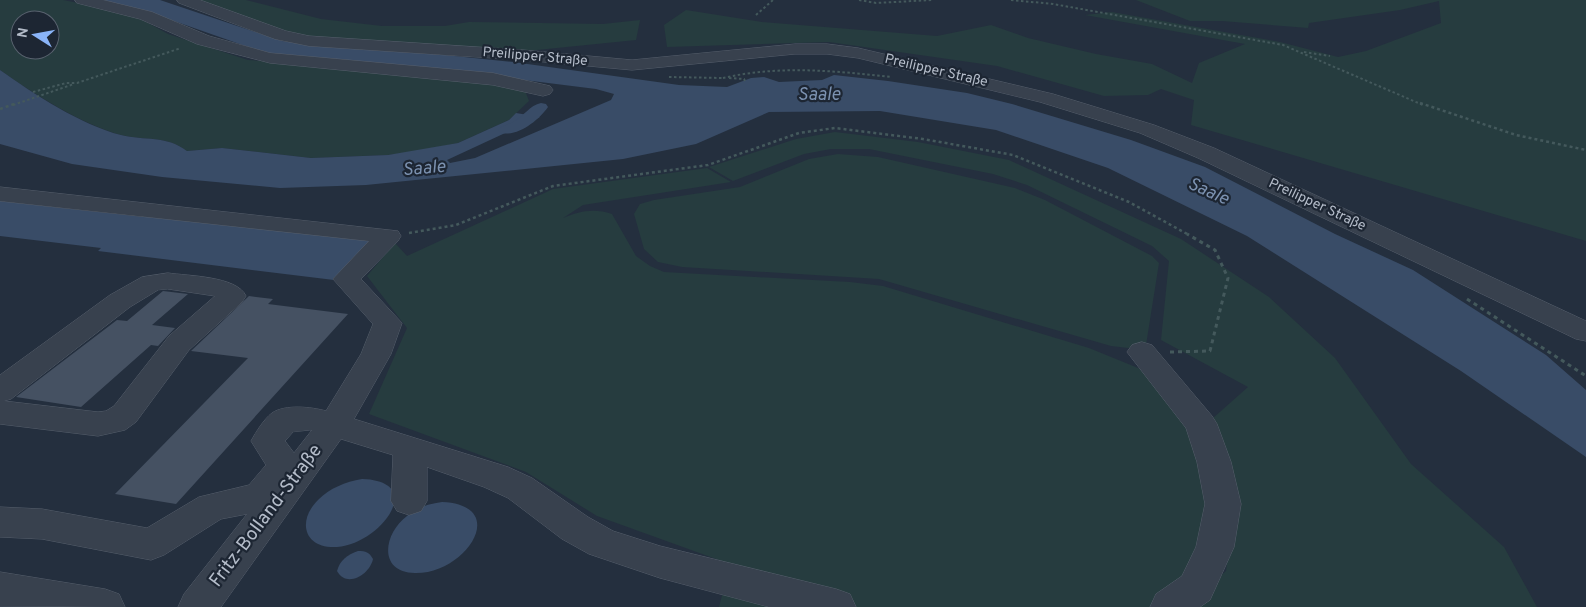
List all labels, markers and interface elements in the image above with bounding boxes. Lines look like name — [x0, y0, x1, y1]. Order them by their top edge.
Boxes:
north arrow — [10, 10, 60, 60]
text: N — [14, 26, 33, 39]
street label: Preilipper Straße — [482, 44, 588, 70]
street label: Preilipper Straße — [883, 51, 989, 91]
water label: Saale — [798, 84, 841, 107]
water label: Saale — [402, 156, 447, 182]
water label: Saale — [1184, 173, 1233, 211]
street label: Preilipper Straße — [1266, 175, 1368, 235]
street label: Fritz-Bolland-Straße — [204, 440, 328, 592]

